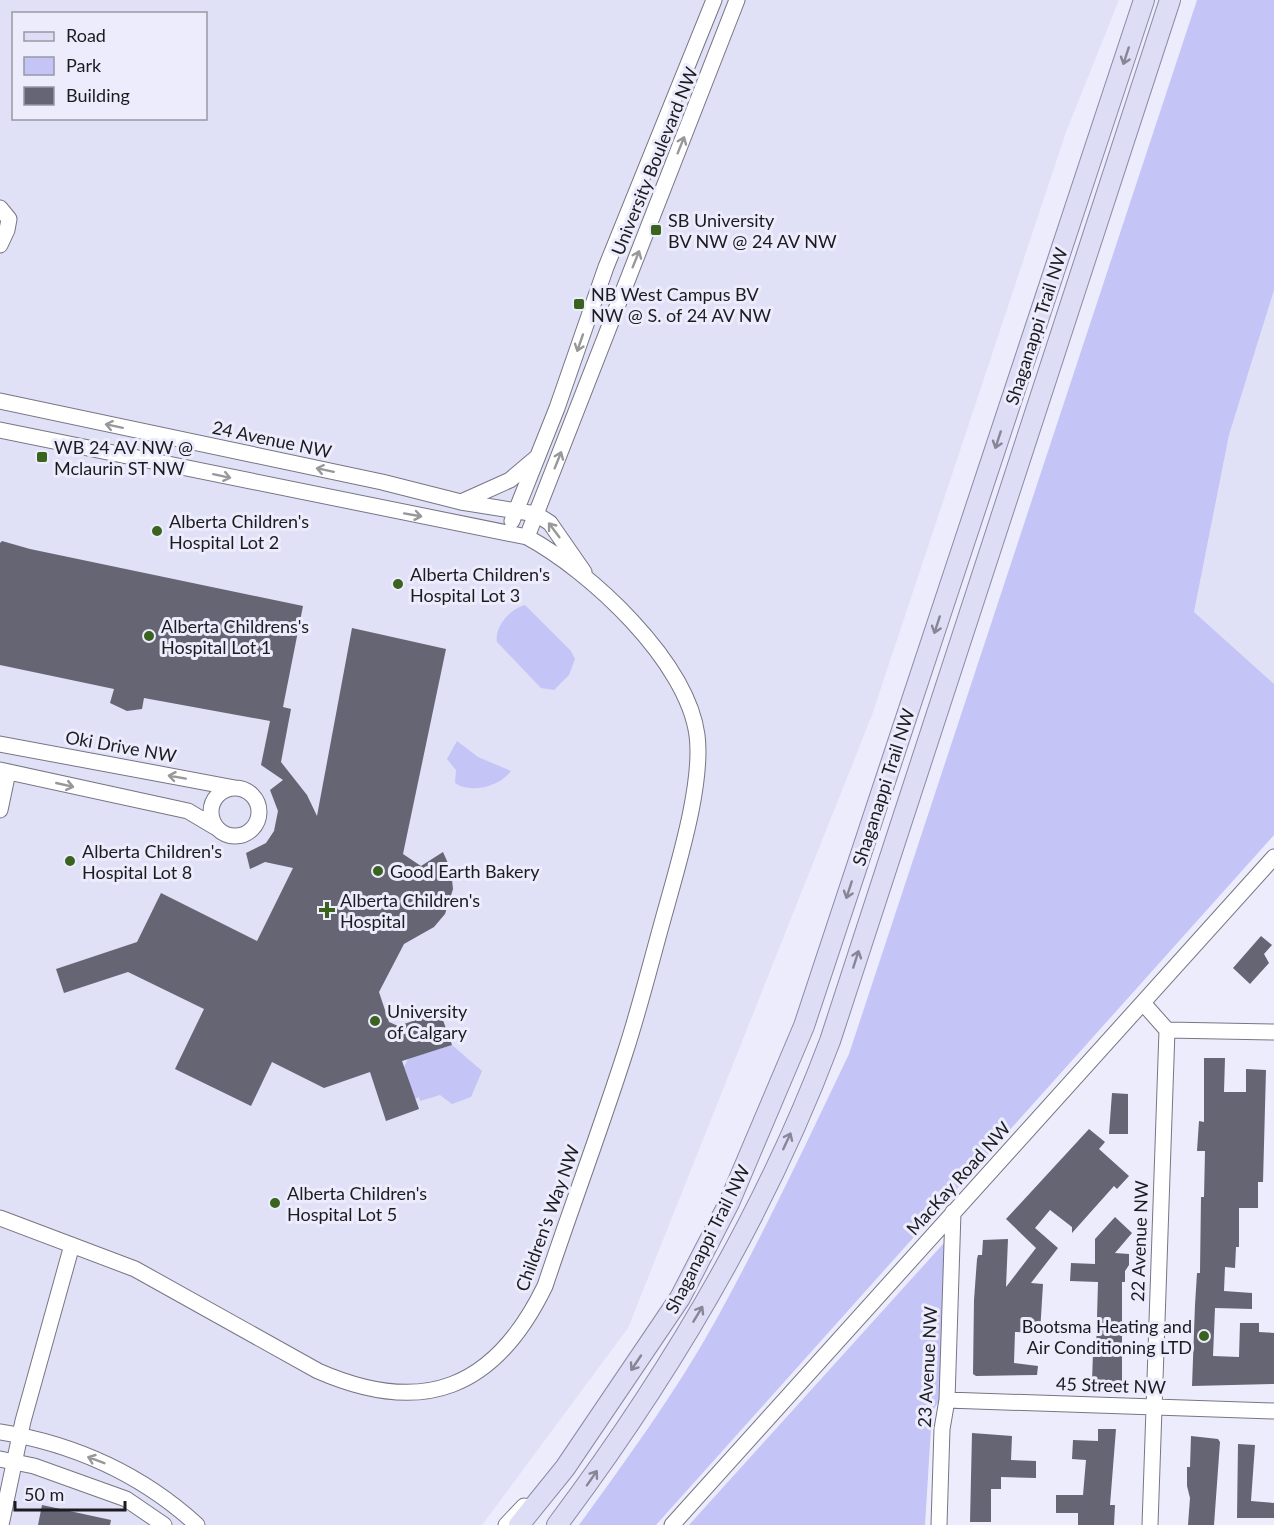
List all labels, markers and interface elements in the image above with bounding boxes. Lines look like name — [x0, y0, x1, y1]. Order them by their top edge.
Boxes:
legend — [12, 12, 207, 120]
text: Road — [66, 24, 106, 46]
one-way arrow — [1119, 46, 1130, 65]
text: Park — [66, 54, 102, 76]
street label: University Boulevard NW — [606, 63, 702, 258]
text: Building — [66, 84, 130, 106]
one-way arrow — [676, 136, 687, 155]
place label: SB University BV NW @ 24 AV NW — [668, 209, 837, 252]
marker: SB University BV NW @ 24 AV NW — [649, 223, 663, 237]
street label: Shaganappi Trail NW — [1000, 244, 1072, 407]
one-way arrow — [631, 250, 642, 268]
place label: NB West Campus BV NW @ S. of 24 AV NW — [591, 283, 772, 326]
marker: NB West Campus BV NW @ S. of 24 AV NW — [572, 297, 586, 311]
one-way arrow — [573, 333, 584, 352]
street label: 24 Avenue NW — [210, 416, 334, 462]
one-way arrow — [104, 419, 123, 431]
one-way arrow — [992, 430, 1003, 449]
place label: WB 24 AV NW @ Mclaurin ST NW — [54, 436, 193, 479]
marker: WB 24 AV NW @ Mclaurin ST NW — [35, 450, 49, 464]
one-way arrow — [553, 451, 564, 470]
one-way arrow — [316, 464, 335, 475]
one-way arrow — [212, 471, 231, 482]
place label: Alberta Children's Hospital Lot 2 — [169, 510, 309, 553]
one-way arrow — [403, 510, 422, 521]
one-way arrow — [548, 522, 561, 538]
marker: Alberta Children's Hospital Lot 2 — [150, 524, 164, 538]
place label: Alberta Children's Hospital Lot 3 — [410, 563, 550, 606]
marker: Alberta Children's Hospital Lot 3 — [391, 577, 405, 591]
place label: Alberta Childrens's Hospital Lot 1 — [161, 615, 309, 658]
one-way arrow — [931, 615, 942, 634]
marker: Alberta Childrens's Hospital Lot 1 — [142, 629, 156, 643]
street label: Shaganappi Trail NW — [847, 705, 919, 868]
street label: Oki Drive NW — [64, 725, 179, 767]
one-way arrow — [168, 771, 188, 782]
one-way arrow — [55, 779, 74, 791]
place label: Alberta Children's Hospital Lot 8 — [82, 840, 222, 883]
marker: Alberta Children's Hospital Lot 8 — [63, 854, 77, 868]
place label: Good Earth Bakery — [390, 860, 540, 882]
marker: Good Earth Bakery — [371, 864, 385, 878]
one-way arrow — [843, 880, 854, 899]
place label: Alberta Children's Hospital — [340, 889, 480, 932]
marker: Alberta Children's Hospital — [318, 901, 336, 919]
one-way arrow — [852, 950, 863, 969]
place label: University of Calgary — [387, 1000, 468, 1043]
marker: University of Calgary — [368, 1014, 382, 1028]
street label: MacKay Road NW — [901, 1117, 1015, 1239]
one-way arrow — [782, 1133, 794, 1151]
street label: Children's Way NW — [510, 1141, 584, 1294]
street label: Shaganappi Trail NW — [660, 1161, 754, 1317]
street label: 22 Avenue NW — [1126, 1180, 1152, 1302]
place label: Alberta Children's Hospital Lot 5 — [287, 1182, 427, 1225]
marker: Alberta Children's Hospital Lot 5 — [268, 1196, 282, 1210]
street label: 23 Avenue NW — [913, 1305, 941, 1428]
one-way arrow — [692, 1306, 704, 1323]
place label: Bootsma Heating and Air Conditioning LTD — [1022, 1315, 1192, 1358]
marker: Bootsma Heating and Air Conditioning LTD — [1197, 1329, 1211, 1343]
one-way arrow — [630, 1354, 642, 1371]
street label: 45 Street NW — [1056, 1372, 1167, 1398]
one-way arrow — [87, 1453, 106, 1464]
one-way arrow — [586, 1470, 598, 1487]
scale bar — [15, 1474, 124, 1512]
text: 50 m — [24, 1483, 64, 1505]

